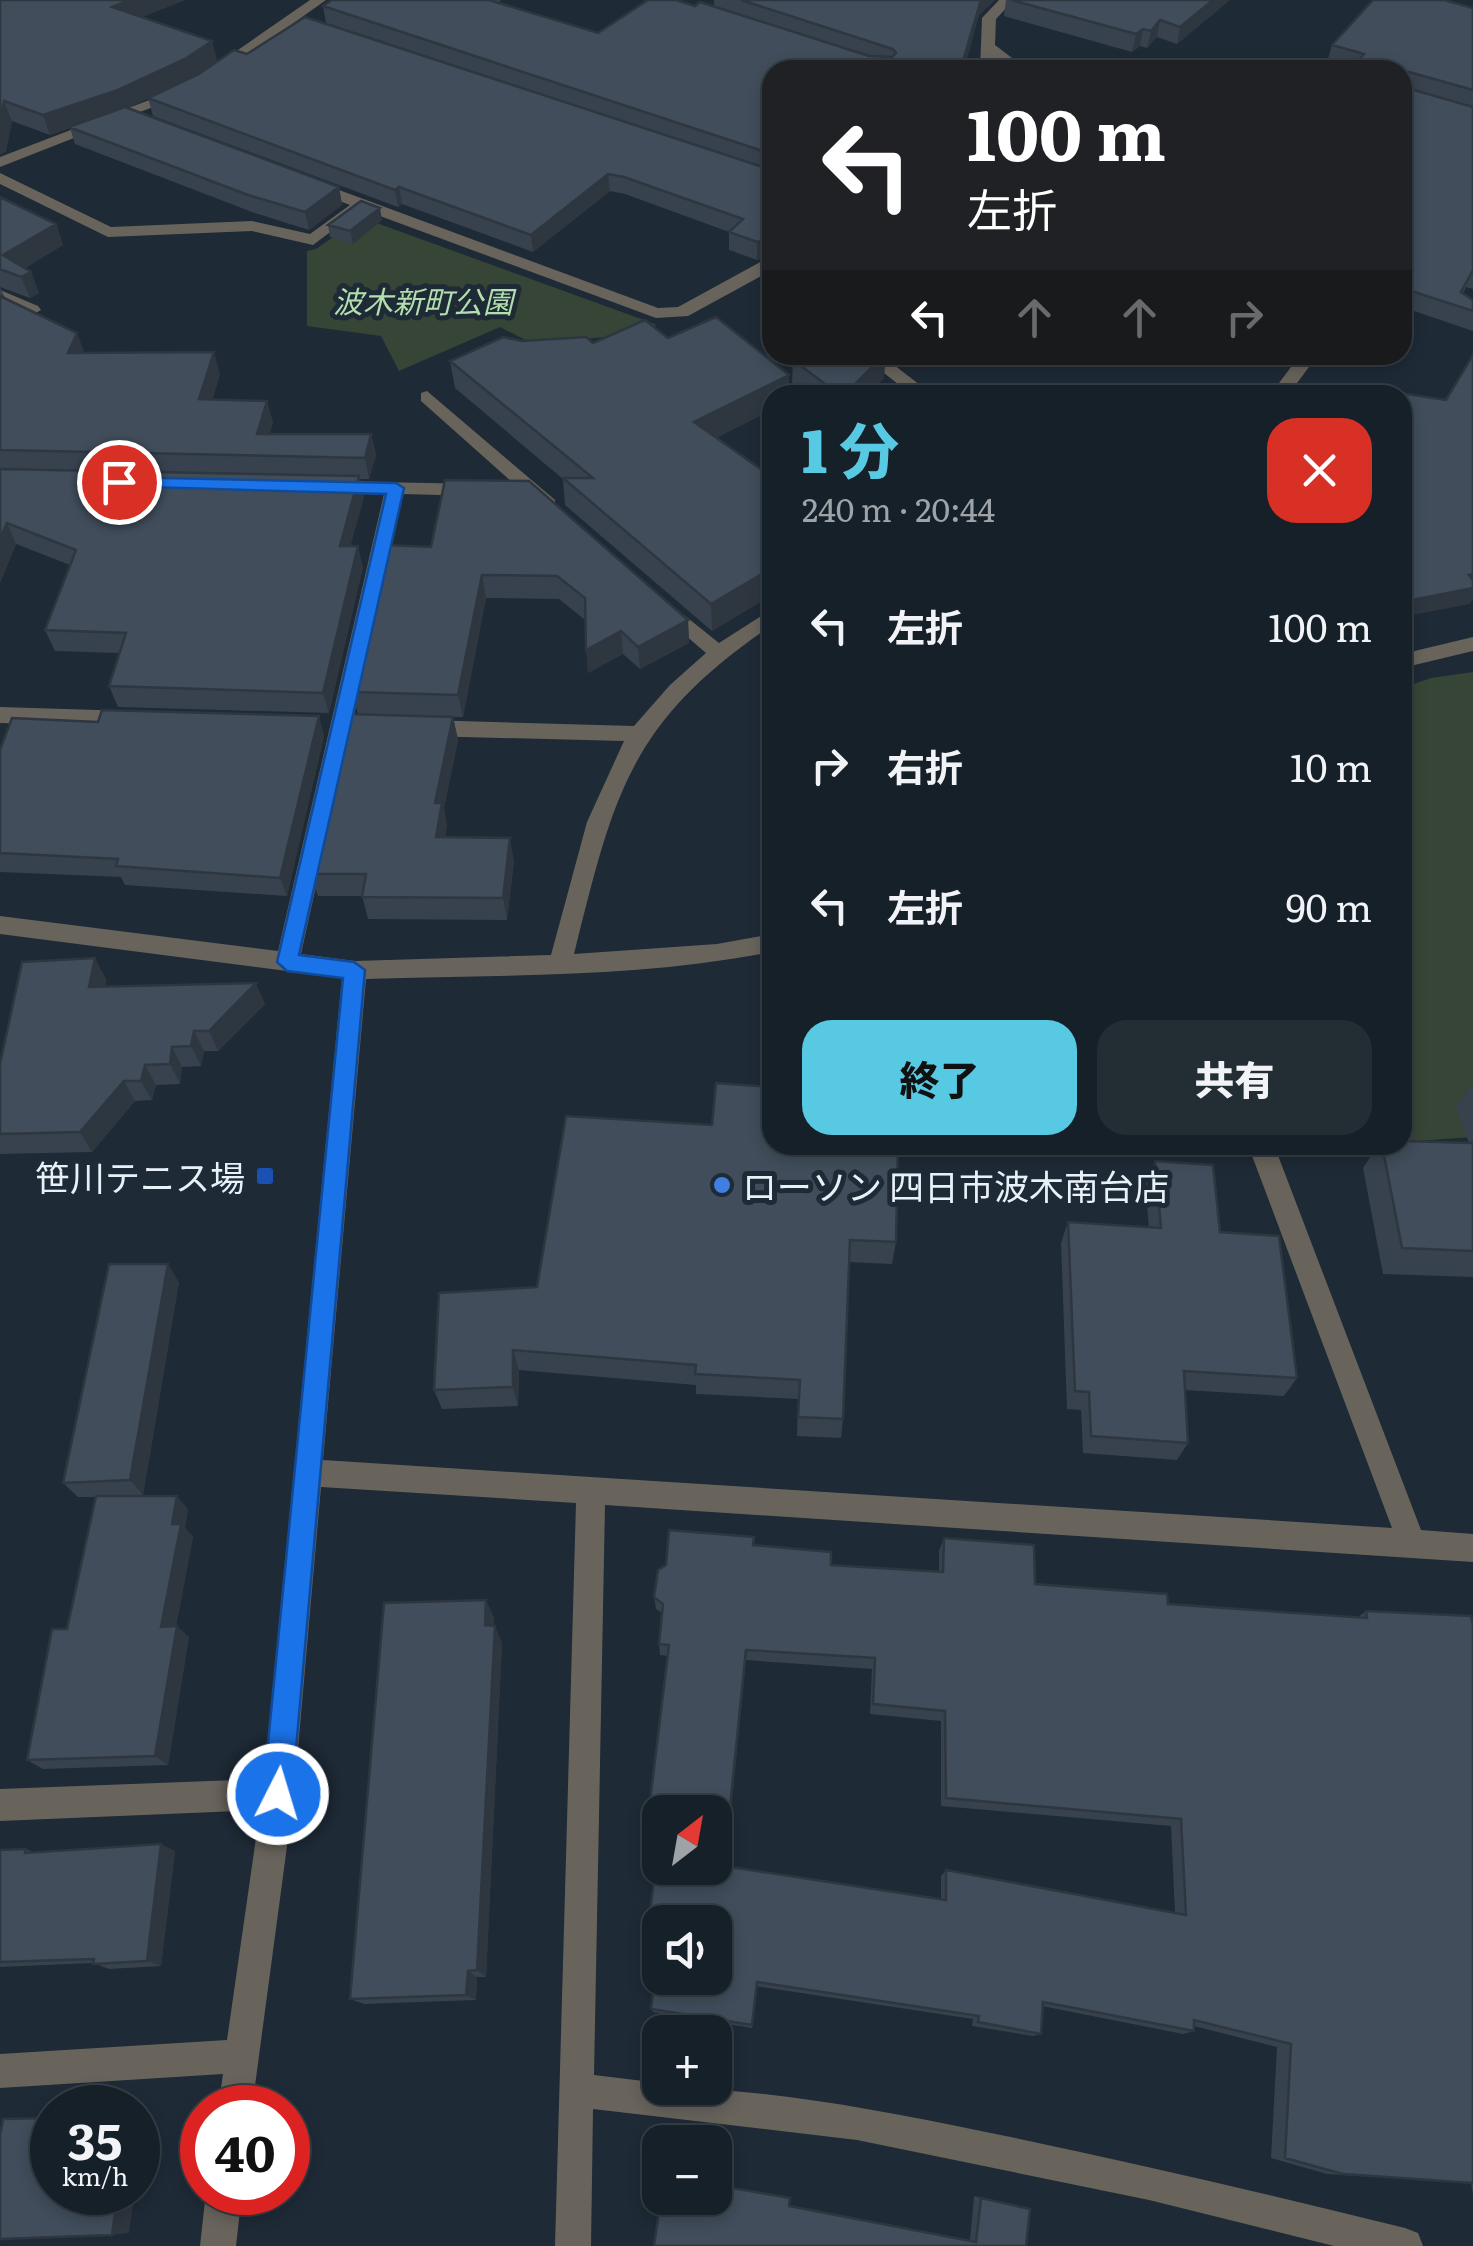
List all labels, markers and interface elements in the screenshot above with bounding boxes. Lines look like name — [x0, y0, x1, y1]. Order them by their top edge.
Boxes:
text: 100 m — [967, 79, 1166, 183]
icon: left — [802, 100, 932, 230]
text: 左折 — [967, 174, 1057, 241]
park label: 波木新町公園 — [333, 278, 517, 322]
icon: left — [902, 290, 957, 345]
icon: ahead — [1007, 290, 1062, 345]
icon: ahead — [1112, 290, 1167, 345]
icon: right — [1217, 290, 1272, 345]
text: 1 分 — [802, 402, 899, 491]
button: close — [1267, 418, 1372, 523]
pin — [77, 440, 162, 525]
icon: arrive — [92, 455, 147, 510]
text: 240 m · 20:44 — [802, 484, 995, 532]
text: 左折 — [887, 597, 963, 654]
text: 100 m — [1268, 597, 1372, 654]
icon: left — [802, 598, 857, 653]
text: 右折 — [887, 737, 963, 794]
text: 10 m — [1290, 737, 1372, 794]
icon: right — [802, 738, 857, 793]
text: 左折 — [887, 877, 963, 934]
text: 90 m — [1286, 877, 1372, 934]
icon: left — [802, 878, 857, 933]
button: 終了 — [802, 1020, 1077, 1135]
button: 共有 — [1097, 1020, 1372, 1135]
place label: 笹川テニス場 — [35, 1150, 245, 1202]
place label: ローソン 四日市波木南台店 — [742, 1159, 1169, 1211]
marker: 笹川テニス場 — [254, 1165, 276, 1187]
marker: ローソン 四日市波木南台店 — [711, 1174, 733, 1196]
position arrow — [226, 1742, 330, 1846]
north arrow — [642, 1795, 732, 1885]
map controls — [642, 1795, 732, 2215]
button: sound — [642, 1905, 732, 1995]
button: + — [642, 2015, 732, 2105]
speed limit sign: 40 — [180, 2085, 310, 2215]
text: 35 — [68, 2101, 122, 2175]
button: − — [642, 2125, 732, 2215]
text: km/h — [62, 2157, 128, 2194]

